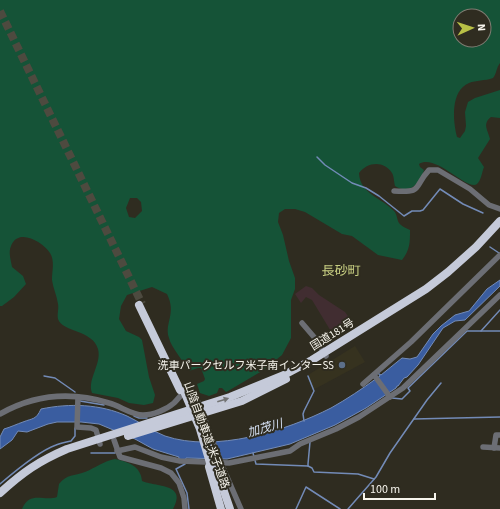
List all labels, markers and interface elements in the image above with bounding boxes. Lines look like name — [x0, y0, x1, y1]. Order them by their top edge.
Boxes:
north arrow — [452, 8, 492, 48]
text: N — [474, 23, 489, 32]
district label: 長砂町 — [321, 262, 361, 280]
street label: 国道181号 — [307, 315, 357, 354]
place label: 洗車パークセルフ米子南インターSS — [157, 358, 334, 373]
marker: 洗車パークセルフ米子南インターSS — [337, 360, 347, 370]
street label: 山陰自動車道;米子道路 — [180, 380, 233, 491]
one-way arrow — [218, 397, 230, 403]
water label: 加茂川 — [245, 415, 287, 442]
scale bar — [364, 475, 435, 501]
text: 100 m — [370, 481, 400, 498]

